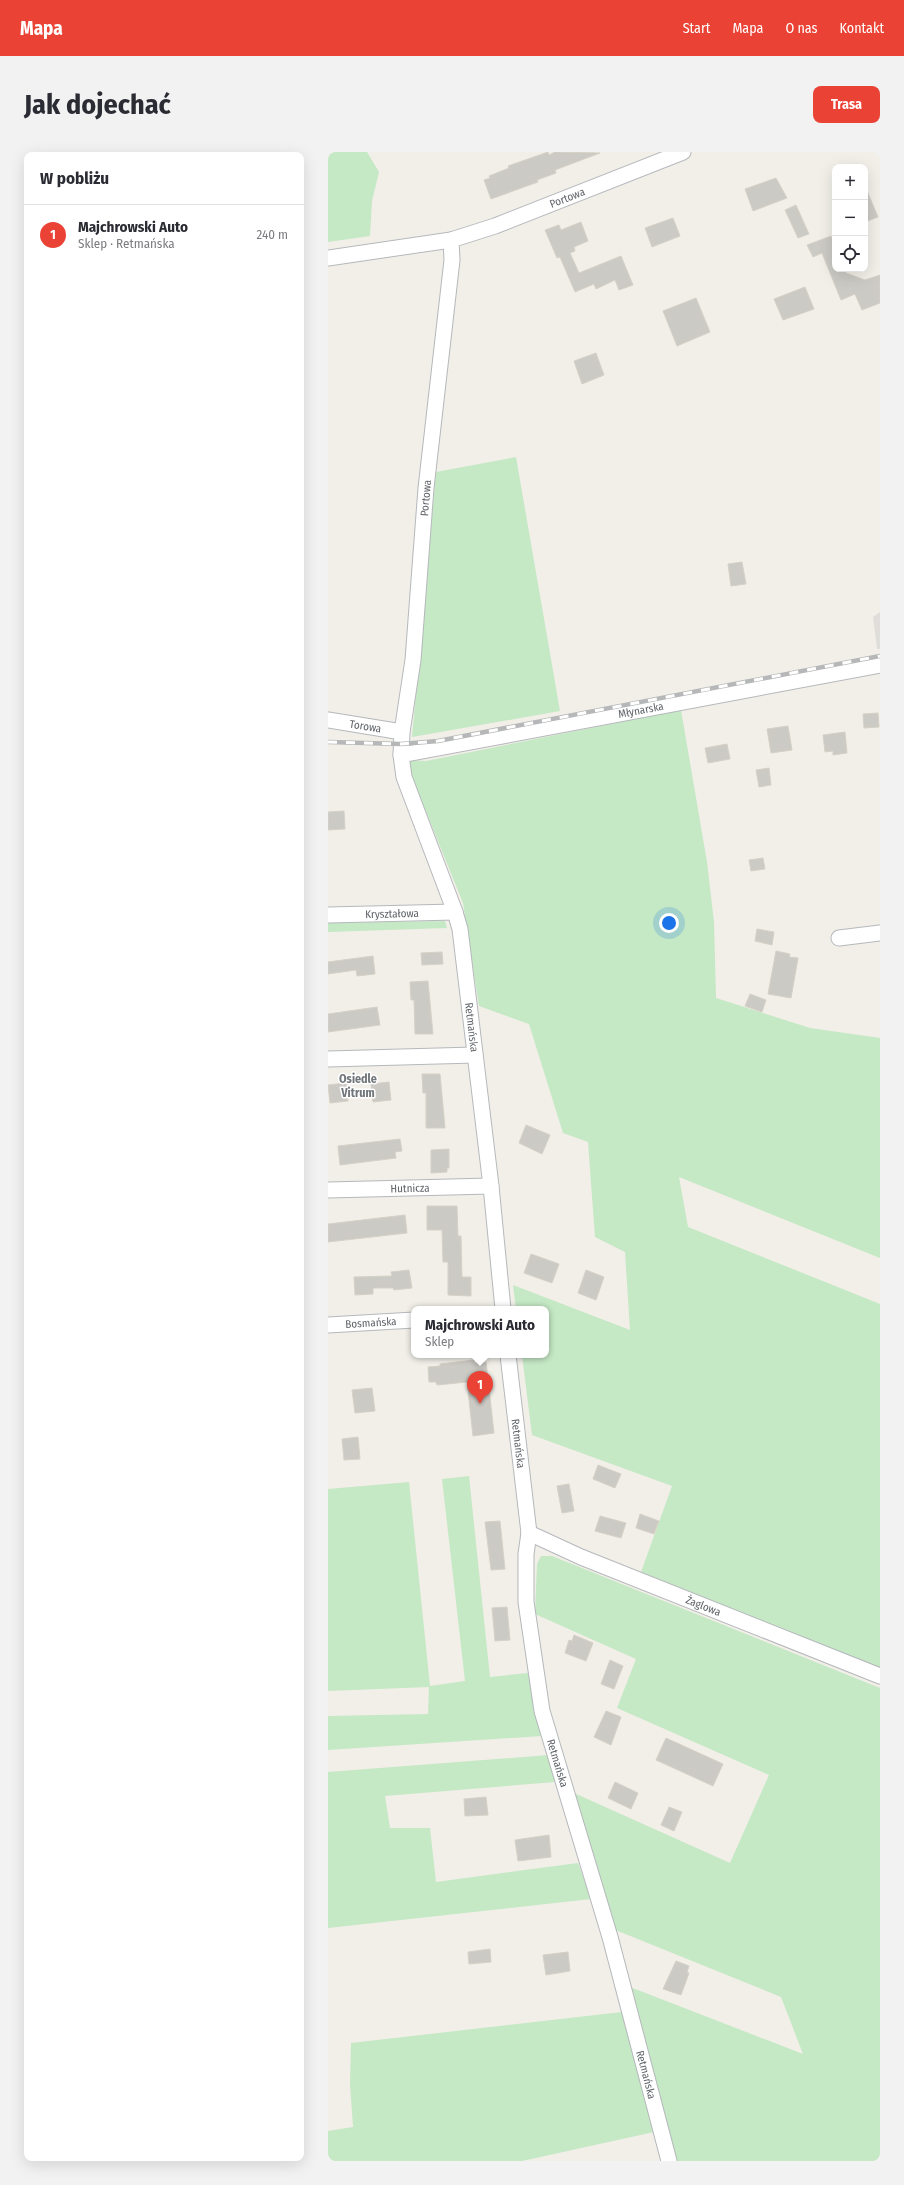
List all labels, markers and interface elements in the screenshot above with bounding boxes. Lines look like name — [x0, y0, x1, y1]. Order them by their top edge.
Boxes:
text: Mapa — [20, 17, 63, 40]
text: Start — [683, 20, 710, 37]
text: Mapa — [732, 20, 763, 37]
text: O nas — [785, 20, 818, 37]
text: Kontakt — [840, 20, 884, 37]
button: Trasa — [813, 86, 880, 123]
text: Jak dojechać — [24, 88, 171, 121]
map controls — [832, 164, 868, 272]
button: + — [832, 164, 868, 200]
text: W pobliżu — [40, 168, 109, 189]
street label: Portowa — [548, 185, 587, 210]
button: − — [832, 200, 868, 236]
text: Majchrowski Auto — [78, 218, 188, 236]
text: 1 — [50, 227, 56, 242]
text: 240 m — [256, 227, 288, 242]
text: Sklep · Retmańska — [78, 236, 175, 251]
button: locate — [832, 236, 868, 272]
street label: Portowa — [418, 479, 434, 517]
street label: Młynarska — [617, 699, 665, 721]
street label: Torowa — [349, 717, 382, 735]
street label: Kryształowa — [365, 906, 419, 921]
your location — [659, 913, 679, 933]
street label: Retmańska — [462, 1002, 481, 1053]
district label: Osiedle Vitrum — [339, 1072, 377, 1100]
street label: Hutnicza — [390, 1181, 430, 1195]
popup — [411, 1306, 549, 1358]
street label: Bosmańska — [345, 1315, 397, 1330]
text: Majchrowski Auto — [425, 1316, 535, 1334]
text: Sklep — [425, 1334, 454, 1349]
pin: 1 — [467, 1371, 493, 1404]
street label: Retmańska — [509, 1418, 528, 1469]
street label: Żaglowa — [684, 1592, 723, 1619]
street label: Retmańska — [544, 1737, 571, 1789]
street label: Retmańska — [634, 2049, 659, 2100]

